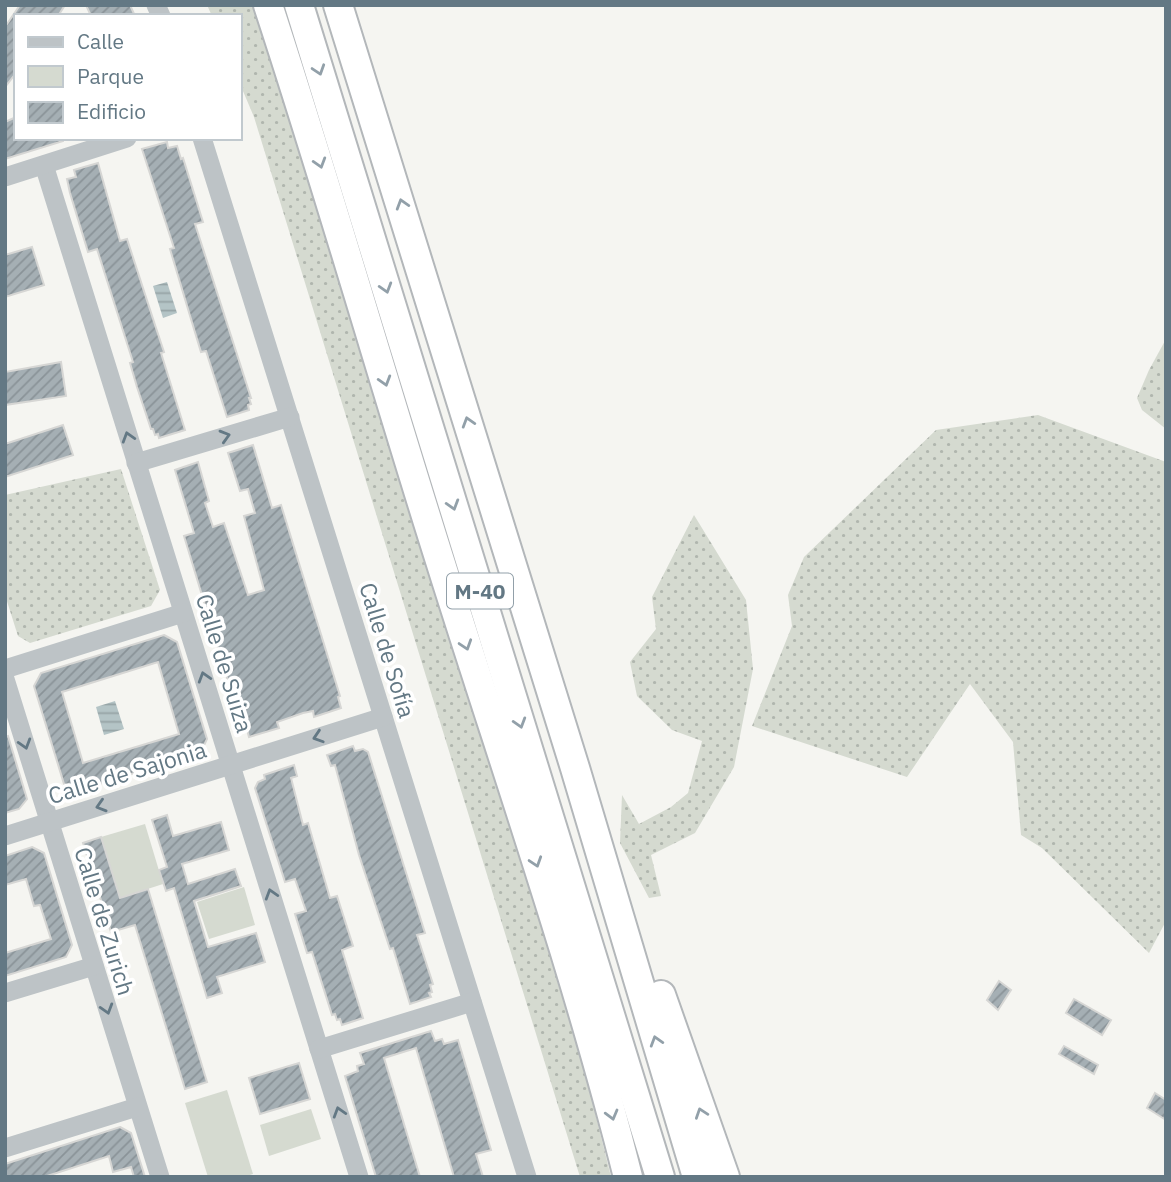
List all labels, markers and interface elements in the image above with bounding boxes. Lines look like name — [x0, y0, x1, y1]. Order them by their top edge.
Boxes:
legend — [14, 14, 242, 140]
text: Calle — [77, 27, 124, 55]
text: Parque — [77, 62, 144, 90]
one-way arrow — [311, 64, 325, 76]
text: Edificio — [77, 97, 146, 125]
one-way arrow — [311, 157, 326, 169]
one-way arrow — [395, 199, 410, 211]
one-way arrow — [378, 281, 393, 293]
one-way arrow — [376, 375, 391, 387]
one-way arrow — [462, 416, 477, 428]
one-way arrow — [219, 430, 231, 445]
one-way arrow — [122, 431, 137, 443]
one-way arrow — [445, 499, 460, 511]
road number: M-40 — [447, 574, 513, 608]
street label: Calle de Sofía — [353, 579, 423, 721]
street label: Calle de Suiza — [190, 590, 260, 736]
one-way arrow — [458, 639, 473, 651]
one-way arrow — [197, 671, 212, 683]
one-way arrow — [512, 716, 526, 728]
one-way arrow — [312, 729, 324, 744]
street label: Calle de Sajonia — [44, 734, 210, 810]
one-way arrow — [17, 738, 32, 750]
one-way arrow — [95, 797, 107, 812]
street label: Calle de Zurich — [68, 843, 142, 999]
one-way arrow — [527, 856, 542, 868]
one-way arrow — [265, 889, 280, 901]
one-way arrow — [98, 1002, 113, 1014]
one-way arrow — [649, 1035, 664, 1047]
one-way arrow — [332, 1106, 347, 1118]
one-way arrow — [695, 1107, 709, 1119]
one-way arrow — [603, 1108, 618, 1120]

